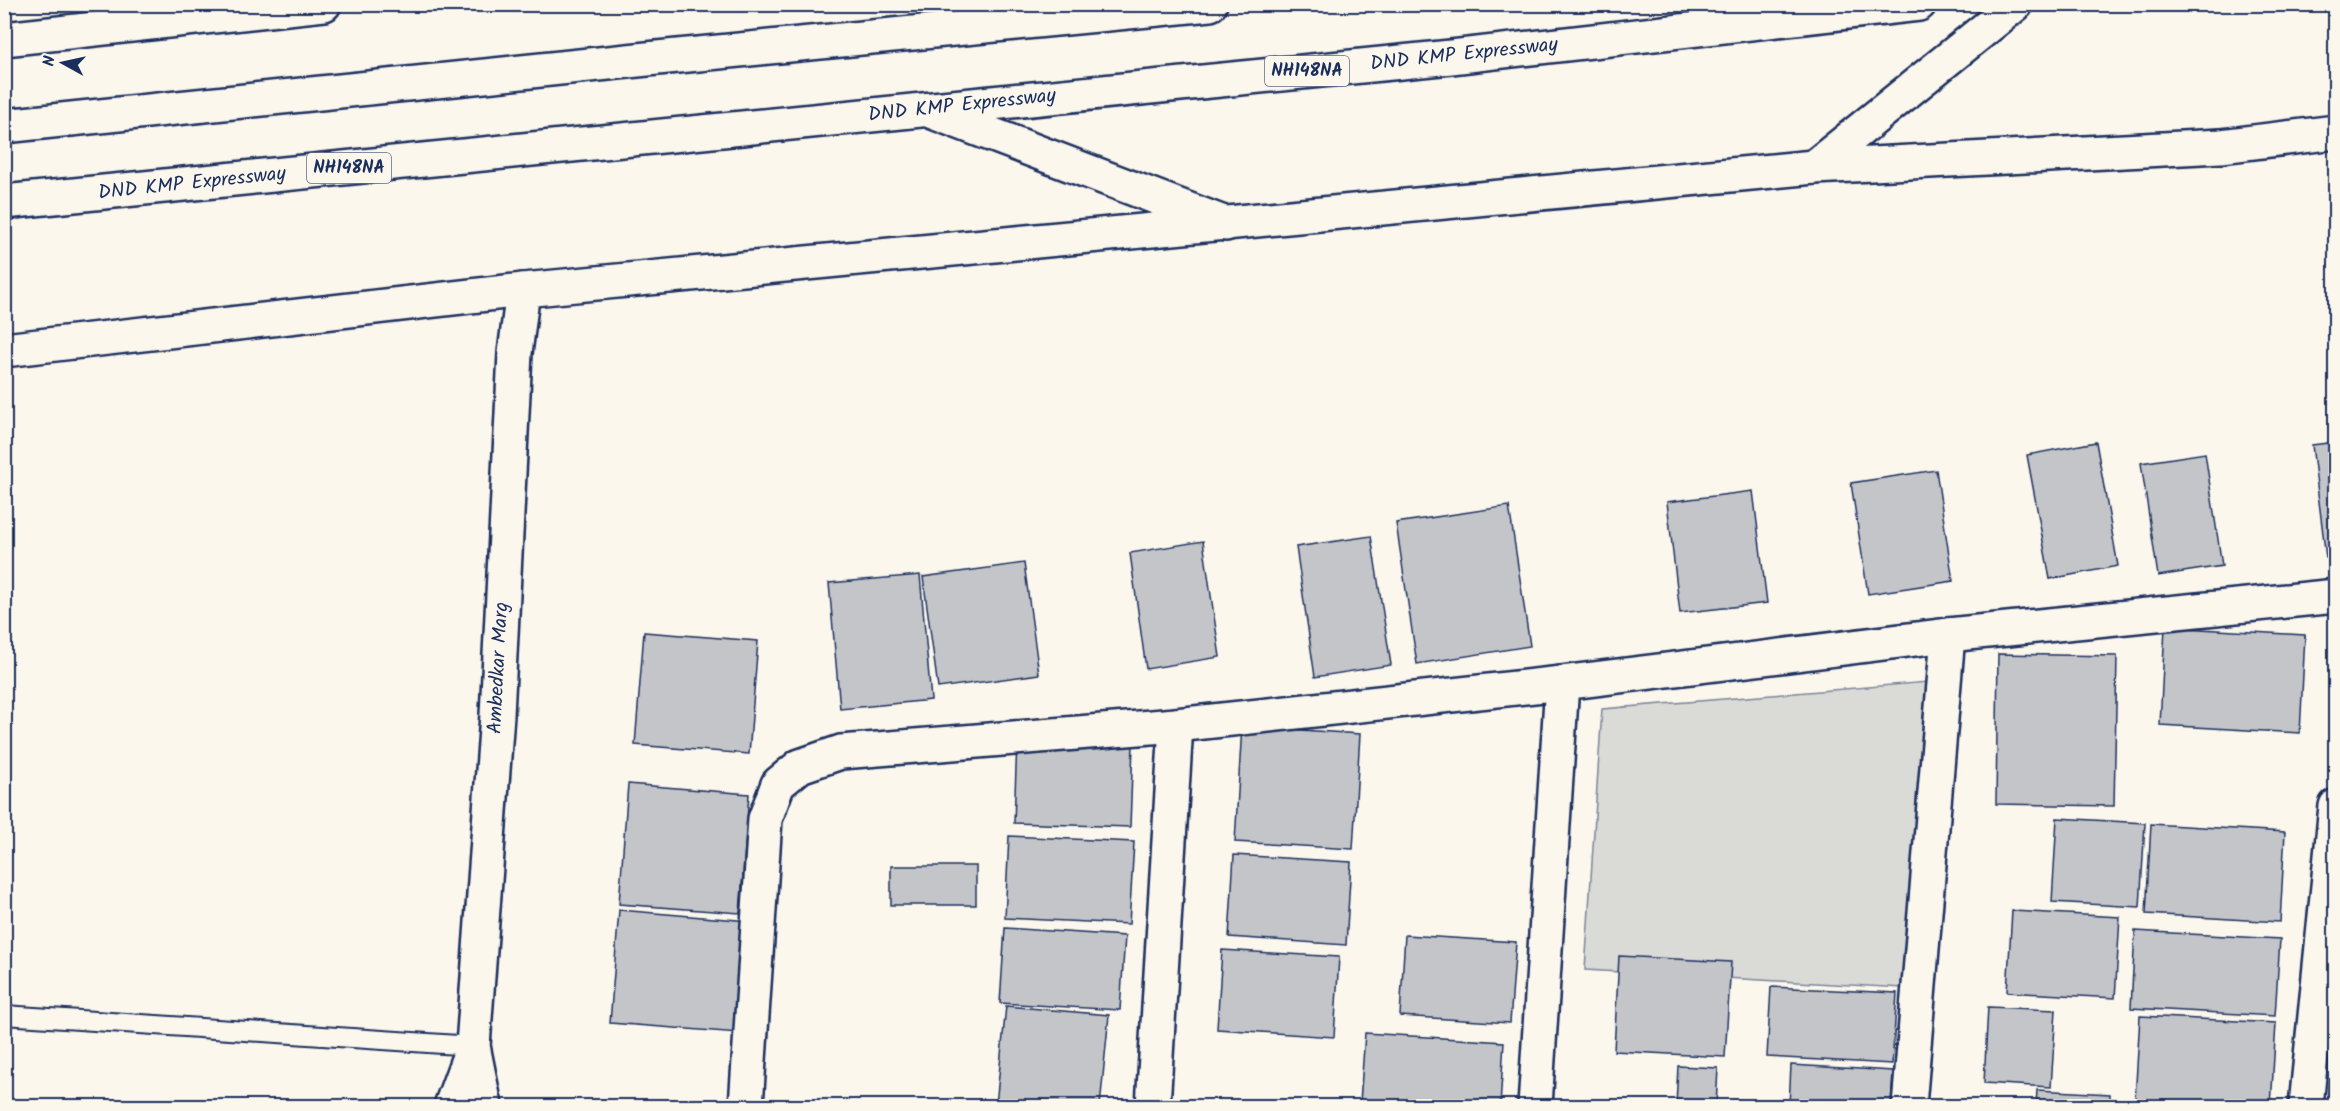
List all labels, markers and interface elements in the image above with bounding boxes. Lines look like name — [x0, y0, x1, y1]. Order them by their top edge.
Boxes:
street label: DND KMP Expressway — [1369, 29, 1560, 81]
north arrow — [33, 33, 93, 93]
text: N — [37, 54, 63, 68]
road number: NH148NA — [1265, 56, 1349, 86]
street label: DND KMP Expressway — [867, 80, 1058, 132]
road number: NH148NA — [307, 153, 391, 183]
street label: DND KMP Expressway — [97, 158, 288, 210]
street label: Ambedkar Marg — [480, 601, 518, 735]

